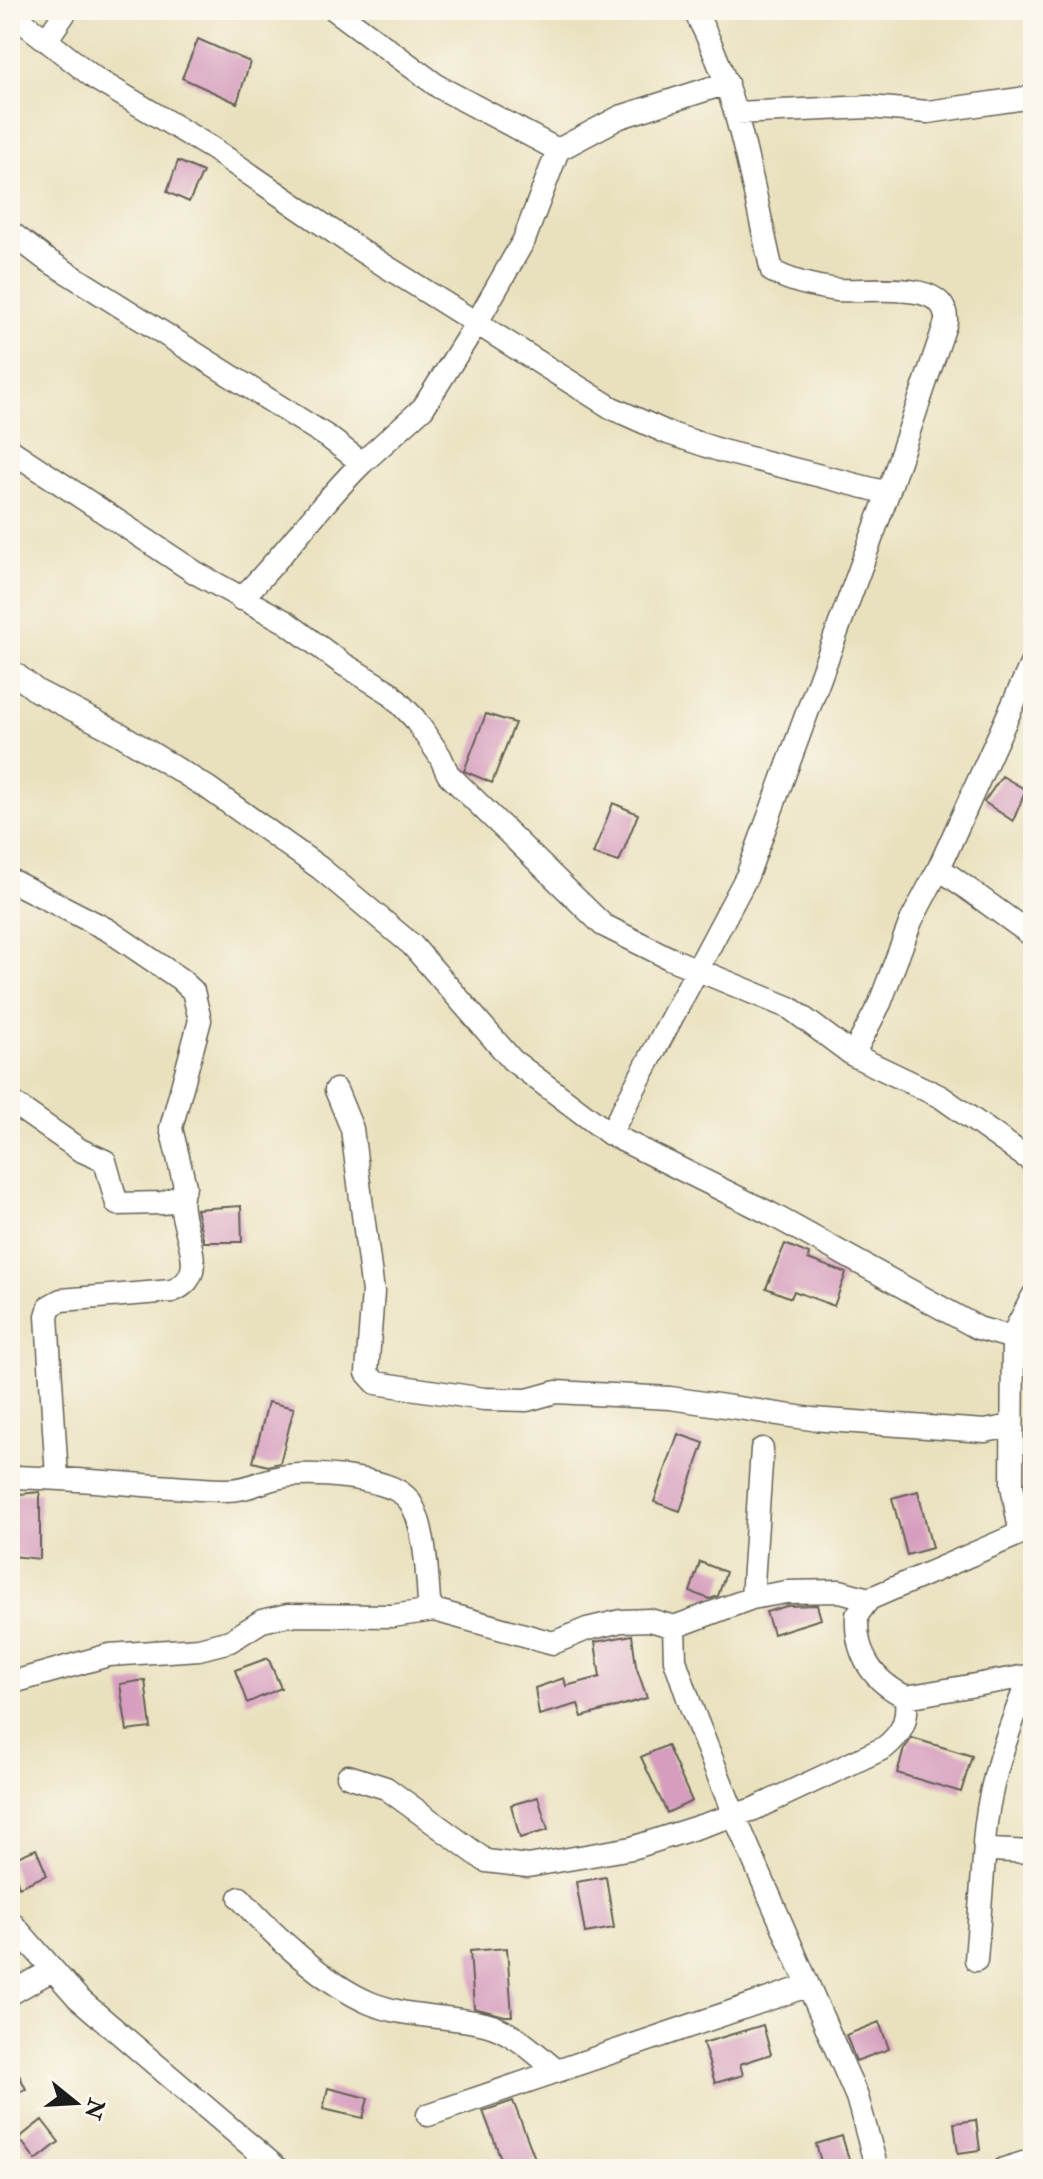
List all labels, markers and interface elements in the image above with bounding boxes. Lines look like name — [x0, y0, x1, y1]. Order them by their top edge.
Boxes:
north arrow — [36, 2063, 116, 2143]
text: N — [78, 2094, 111, 2123]

